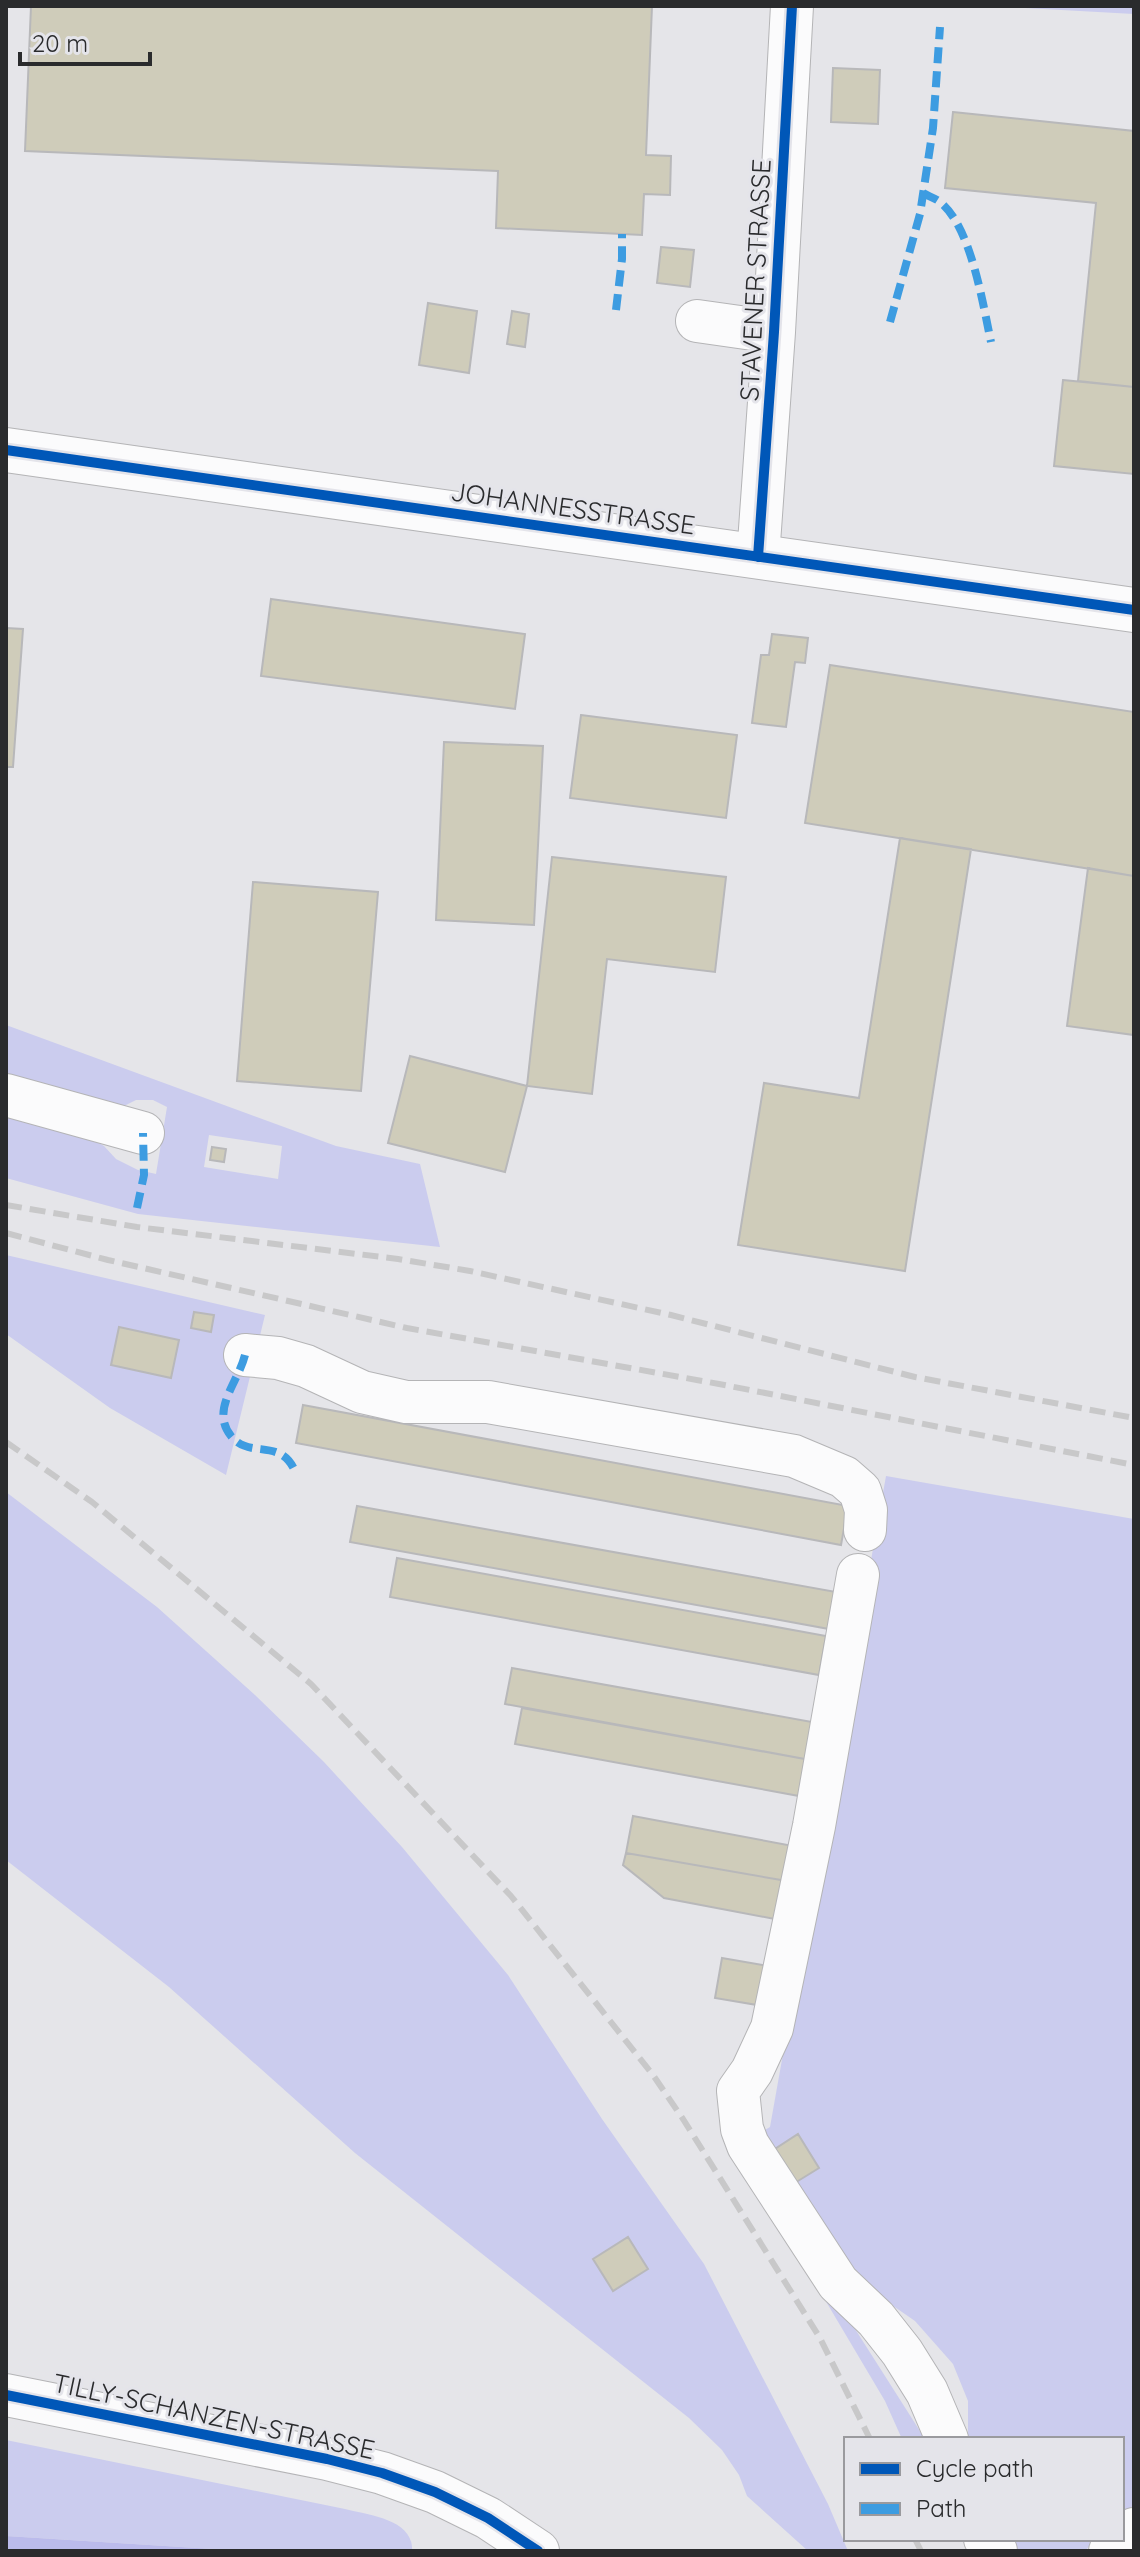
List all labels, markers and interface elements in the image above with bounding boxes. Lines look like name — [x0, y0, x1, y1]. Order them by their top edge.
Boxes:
scale bar — [20, 16, 150, 66]
text: 20 m — [32, 28, 88, 58]
street label: STAVENER STRASSE — [732, 158, 778, 402]
street label: JOHANNESSTRASSE — [449, 475, 697, 541]
street label: TILLY-SCHANZEN-STRASSE — [50, 2366, 378, 2466]
legend — [844, 2437, 1124, 2541]
text: Cycle path — [916, 2453, 1034, 2483]
text: Path — [916, 2493, 967, 2523]

